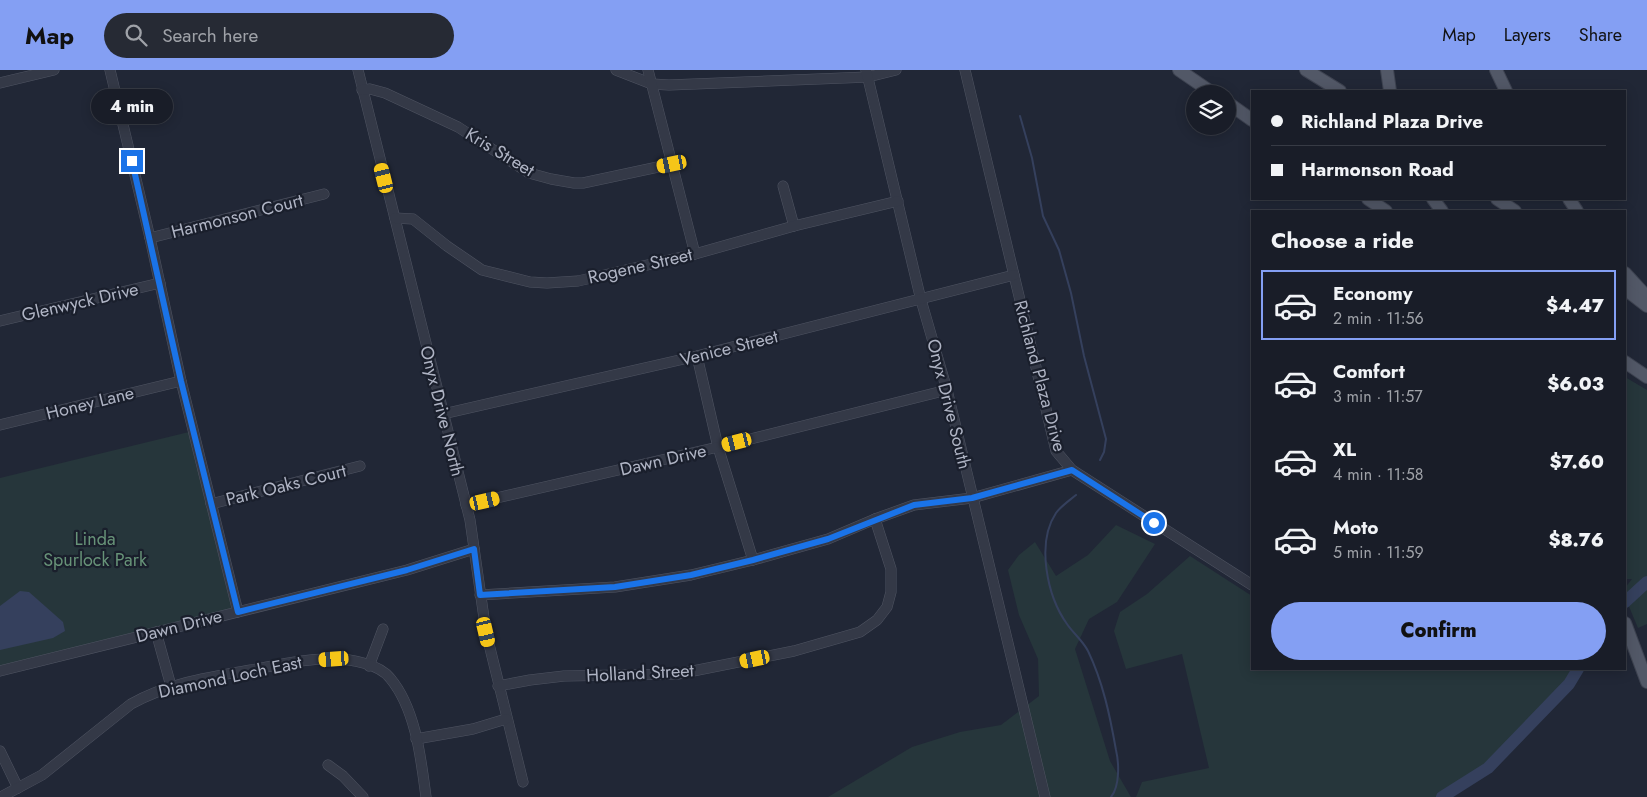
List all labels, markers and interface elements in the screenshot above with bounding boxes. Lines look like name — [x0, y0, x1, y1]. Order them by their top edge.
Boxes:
search box — [104, 13, 454, 58]
text: Map — [25, 18, 74, 53]
icon: search — [122, 21, 150, 49]
text: Search here — [162, 22, 258, 49]
text: Map — [1442, 22, 1476, 48]
text: Layers — [1504, 22, 1551, 48]
text: Share — [1579, 22, 1622, 48]
map controls — [1186, 85, 1236, 135]
button: layers — [1186, 85, 1236, 135]
callout: 4 min — [91, 88, 173, 124]
text: 4 min — [110, 95, 154, 118]
text: Richland Plaza Drive — [1301, 108, 1483, 135]
street label: Kris Street — [460, 121, 540, 183]
route end — [121, 150, 143, 172]
car — [655, 154, 688, 174]
text: Harmonson Road — [1301, 156, 1454, 183]
car — [373, 162, 394, 194]
street label: Harmonson Court — [168, 187, 306, 245]
text: Choose a ride — [1271, 224, 1414, 256]
street label: Rogene Street — [585, 241, 695, 291]
street label: Glenwyck Drive — [19, 276, 141, 328]
text: Economy — [1333, 280, 1413, 307]
icon: car — [1273, 283, 1318, 328]
text: $4.47 — [1546, 292, 1604, 319]
street label: Richland Plaza Drive — [1007, 297, 1073, 455]
text: 2 min · 11:56 — [1333, 307, 1424, 330]
street label: Venice Street — [677, 323, 781, 373]
street label: Onyx Drive South — [920, 336, 978, 472]
street label: Onyx Drive North — [413, 343, 471, 479]
text: Comfort — [1333, 358, 1405, 385]
icon: car — [1273, 361, 1318, 406]
text: $6.03 — [1547, 370, 1604, 397]
street label: Honey Lane — [43, 380, 137, 426]
text: 3 min · 11:57 — [1333, 385, 1423, 408]
car — [720, 431, 753, 453]
text: XL — [1333, 436, 1356, 463]
street label: Dawn Drive — [617, 437, 709, 483]
icon: car — [1273, 439, 1318, 484]
text: $7.60 — [1550, 448, 1604, 475]
street label: Park Oaks Court — [223, 457, 349, 512]
text: 4 min · 11:58 — [1333, 463, 1424, 486]
car — [468, 490, 501, 512]
route start — [1143, 512, 1165, 534]
text: Moto — [1333, 514, 1378, 541]
icon: car — [1273, 517, 1318, 562]
park label: Linda Spurlock Park — [43, 526, 147, 573]
text: $8.76 — [1548, 526, 1604, 553]
text: 5 min · 11:59 — [1333, 541, 1424, 564]
button: Confirm — [1271, 602, 1606, 660]
street label: Dawn Drive — [133, 603, 225, 649]
car — [475, 616, 496, 648]
street label: Diamond Loch East — [156, 649, 305, 705]
car — [738, 649, 771, 669]
car — [318, 650, 349, 668]
street label: Holland Street — [586, 657, 695, 689]

